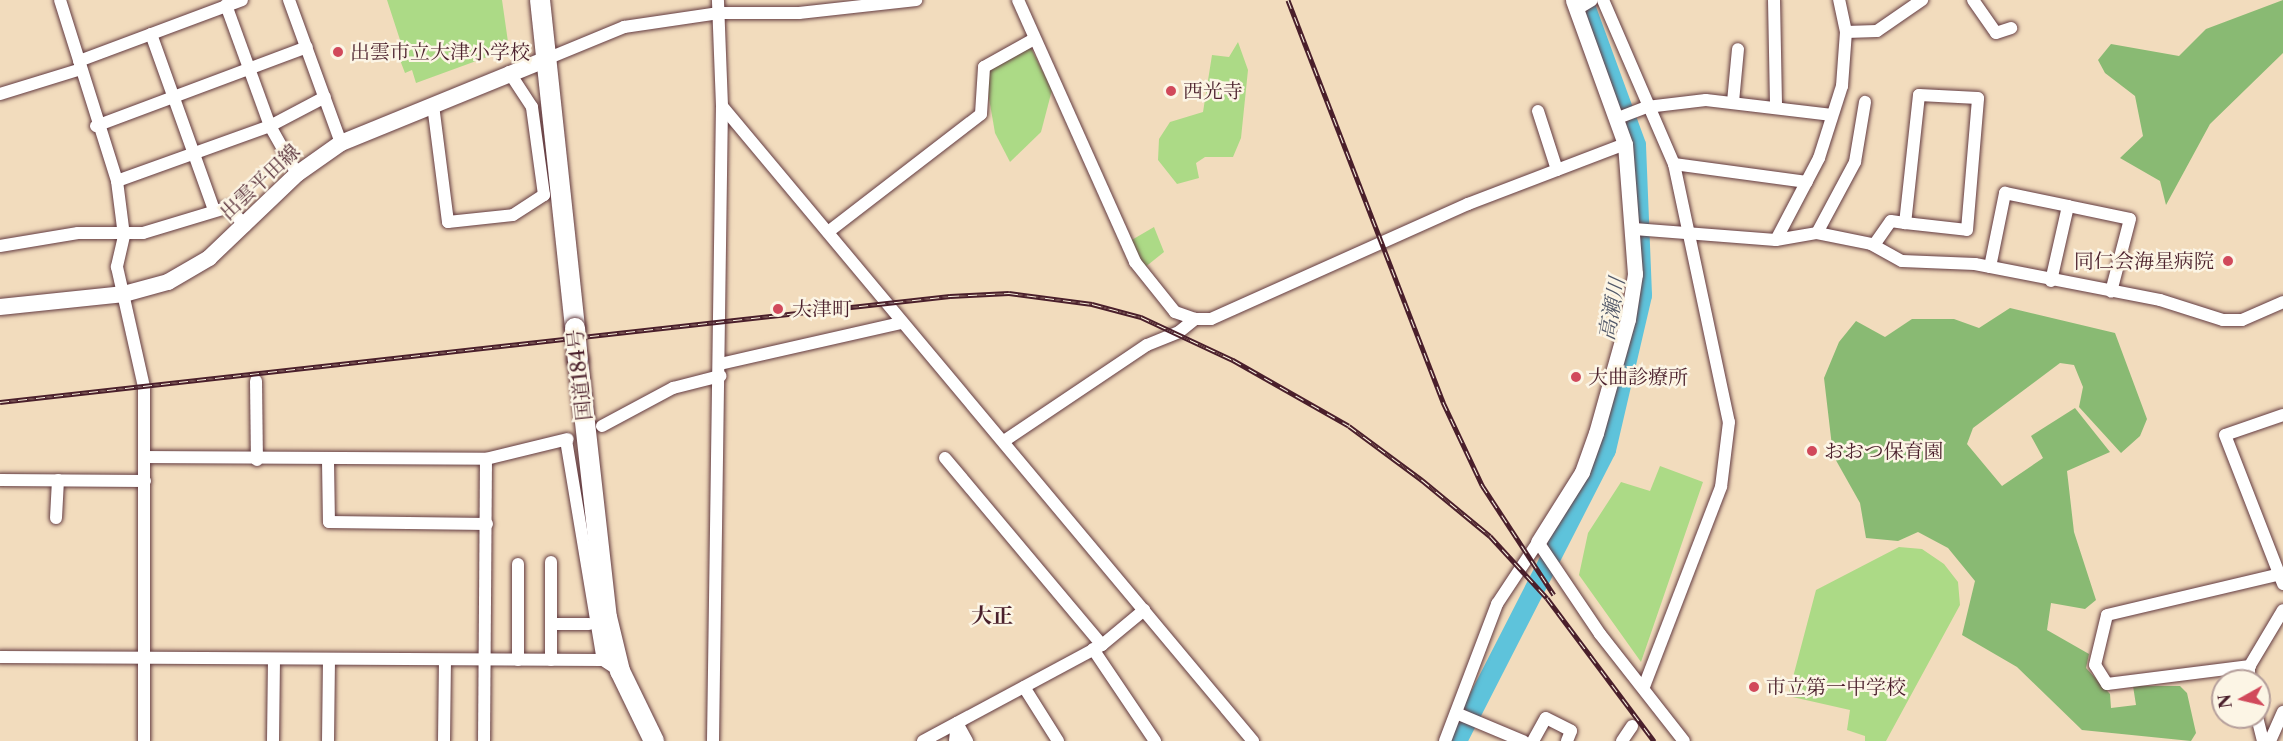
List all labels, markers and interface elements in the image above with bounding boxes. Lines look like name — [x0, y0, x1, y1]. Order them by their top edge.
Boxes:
place label: 出雲市立大津小学校 — [350, 40, 530, 64]
marker: 出雲市立大津小学校 — [331, 45, 345, 59]
place label: 西光寺 — [1183, 79, 1243, 103]
marker: 西光寺 — [1164, 84, 1178, 98]
street label: 出雲平田線 — [215, 139, 305, 225]
place label: 同仁会海星病院 — [2074, 249, 2214, 273]
marker: 同仁会海星病院 — [2219, 252, 2237, 270]
water label: 高瀬川 — [1594, 276, 1630, 342]
place label: 大津町 — [792, 297, 852, 321]
marker: 大津町 — [769, 300, 787, 318]
street label: 国道184号 — [563, 328, 597, 422]
place label: 大曲診療所 — [1588, 365, 1688, 389]
marker: 大曲診療所 — [1569, 370, 1583, 384]
place label: おおつ保育園 — [1824, 439, 1944, 463]
marker: おおつ保育園 — [1805, 444, 1819, 458]
district label: 大正 — [971, 603, 1013, 629]
north arrow — [2211, 669, 2271, 729]
place label: 市立第一中学校 — [1766, 675, 1906, 699]
marker: 市立第一中学校 — [1747, 680, 1761, 694]
text: N — [2214, 693, 2236, 710]

